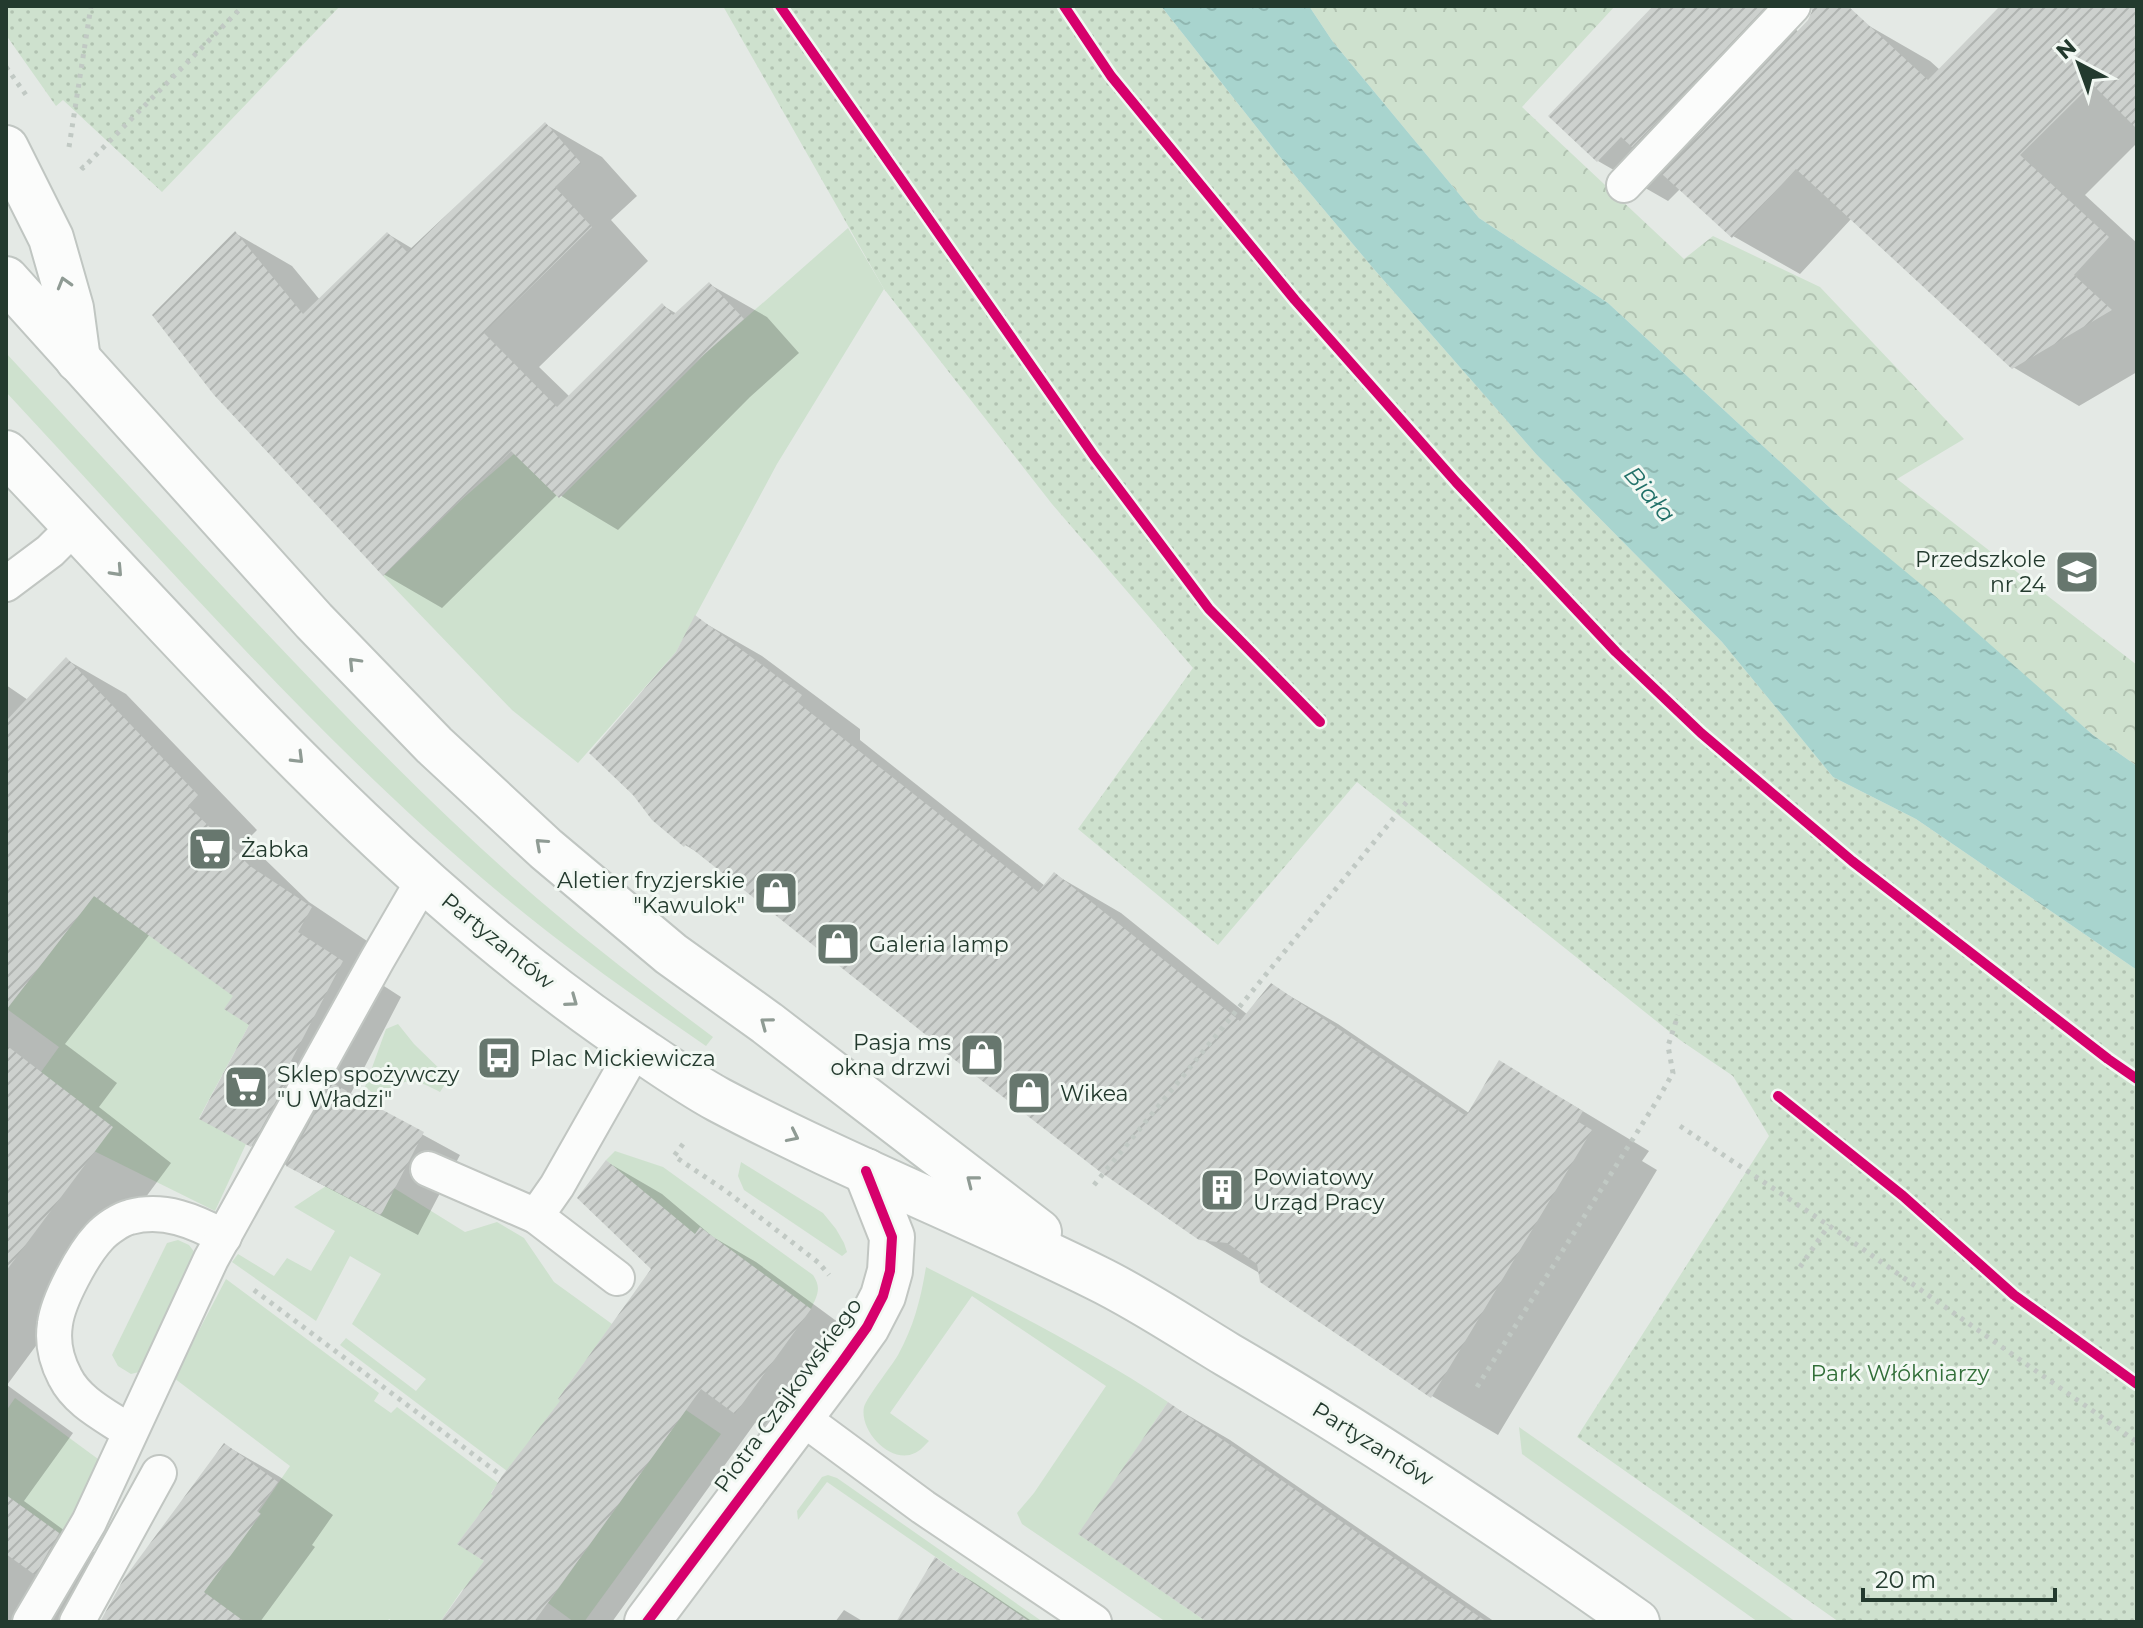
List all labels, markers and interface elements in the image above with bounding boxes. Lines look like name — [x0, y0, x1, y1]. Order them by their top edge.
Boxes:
north arrow — [2039, 24, 2119, 104]
text: N — [2051, 33, 2082, 65]
one-way arrow — [57, 277, 73, 291]
water label: Biała — [1618, 460, 1682, 528]
place label: Przedszkole nr 24 — [1915, 546, 2046, 598]
school or university icon: Przedszkole nr 24 — [2053, 548, 2101, 596]
one-way arrow — [108, 562, 123, 576]
one-way arrow — [349, 658, 363, 672]
one-way arrow — [288, 749, 303, 763]
supermarket icon: Żabka — [186, 825, 234, 873]
place label: Żabka — [241, 836, 309, 863]
one-way arrow — [535, 839, 550, 853]
place label: Aletier fryzjerskie "Kawulok" — [557, 867, 745, 919]
shop icon: Aletier fryzjerskie "Kawulok" — [752, 869, 800, 917]
street label: Partyzantów — [436, 887, 561, 995]
shop icon: Galeria lamp — [814, 920, 862, 968]
place label: Galeria lamp — [869, 931, 1009, 958]
one-way arrow — [564, 991, 578, 1005]
one-way arrow — [760, 1018, 775, 1032]
place label: Pasja ms okna drzwi — [831, 1029, 951, 1081]
shop icon: Pasja ms okna drzwi — [958, 1031, 1006, 1079]
bus stop icon: Plac Mickiewicza — [475, 1034, 523, 1082]
place label: Plac Mickiewicza — [530, 1045, 716, 1072]
place label: Sklep spożywczy "U Władzi" — [277, 1061, 460, 1113]
supermarket icon: Sklep spożywczy "U Władzi" — [222, 1063, 270, 1111]
shop icon: Wikea — [1005, 1069, 1053, 1117]
place label: Wikea — [1060, 1080, 1129, 1107]
one-way arrow — [785, 1126, 800, 1142]
place label: Powiatowy Urząd Pracy — [1253, 1164, 1385, 1216]
building icon: Powiatowy Urząd Pracy — [1198, 1166, 1246, 1214]
one-way arrow — [967, 1176, 981, 1191]
street label: Piotra Czajkowskiego — [708, 1292, 868, 1498]
park label: Park Włókniarzy — [1811, 1360, 1989, 1387]
street label: Partyzantów — [1307, 1396, 1439, 1492]
scale bar — [1863, 1552, 2055, 1602]
text: 20 m — [1875, 1565, 1936, 1594]

